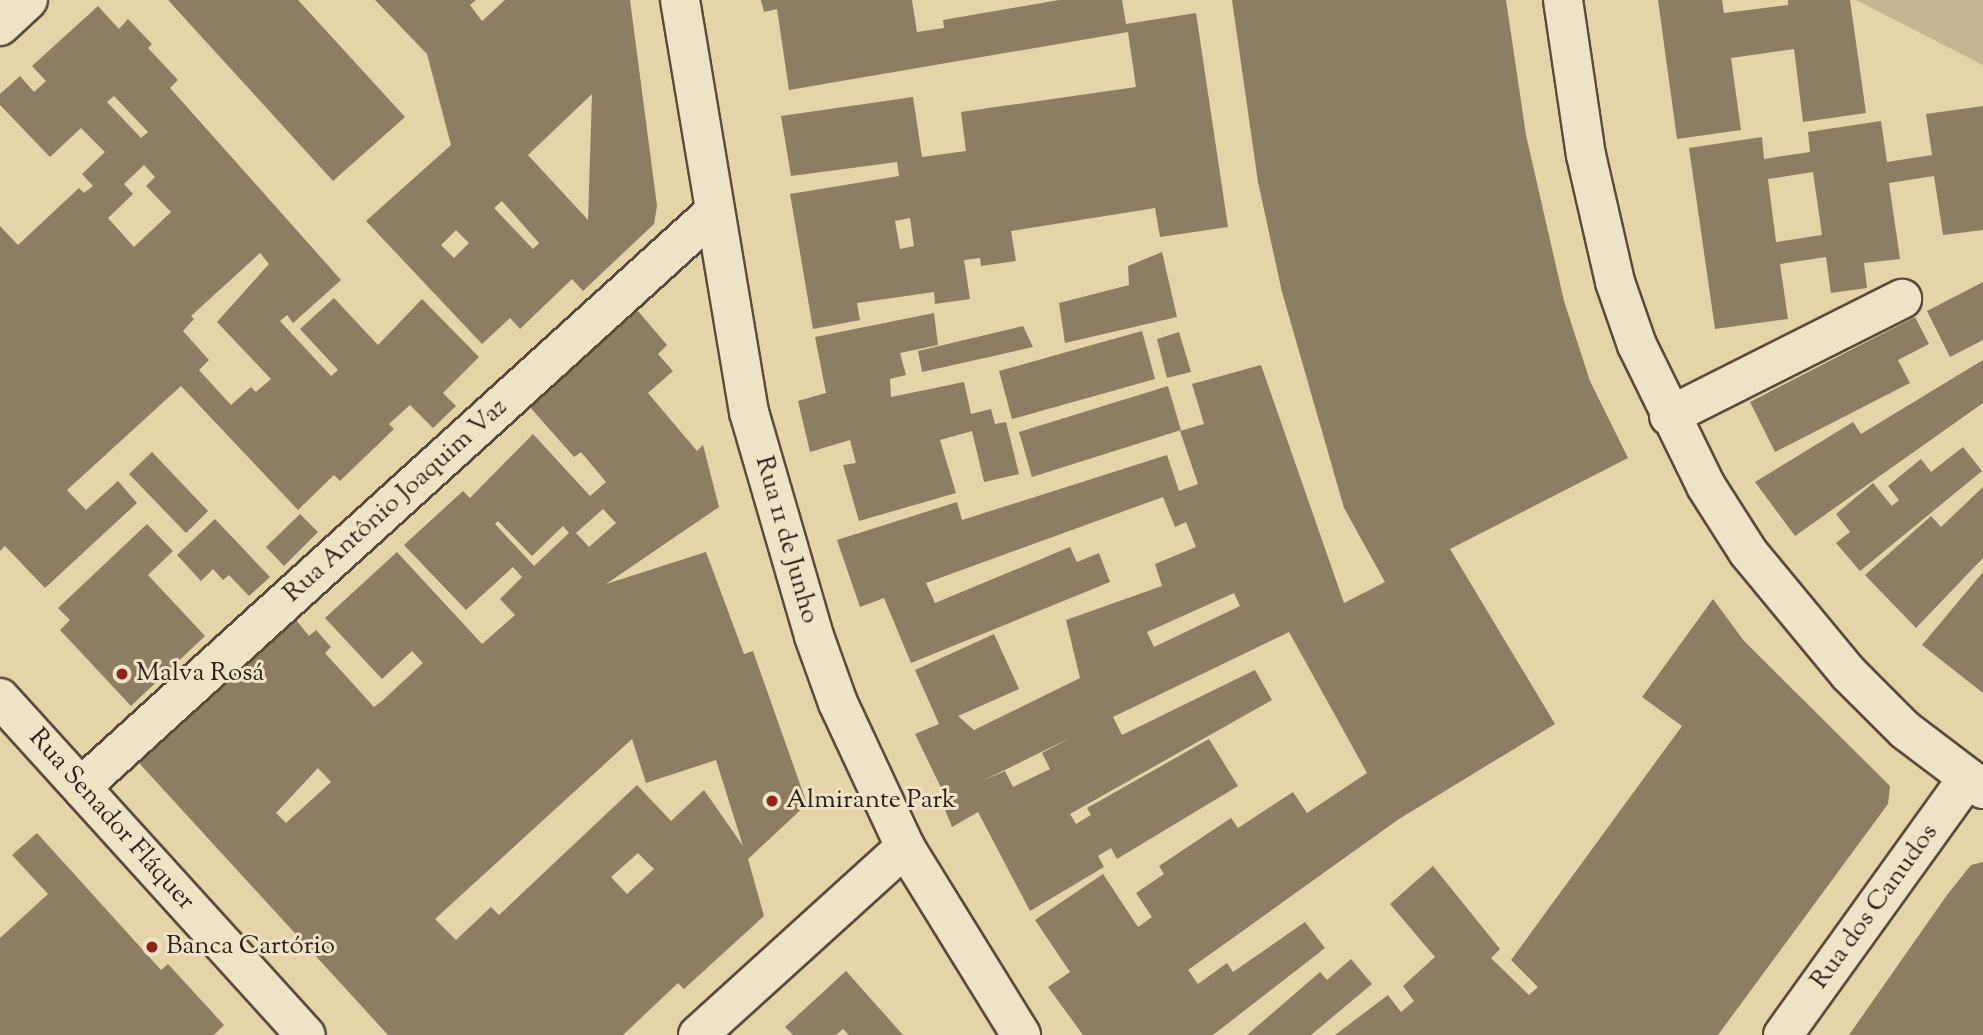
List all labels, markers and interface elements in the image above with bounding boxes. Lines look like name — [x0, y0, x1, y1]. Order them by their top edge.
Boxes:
street label: Rua Antônio Joaquim Vaz — [278, 392, 514, 610]
street label: Rua 11 de Junho — [747, 453, 825, 627]
place label: Malva Rosá — [136, 658, 264, 690]
marker: Malva Rosá — [114, 666, 130, 682]
street label: Rua Senador Fláquer — [21, 723, 201, 917]
place label: Almirante Park — [786, 785, 956, 817]
marker: Almirante Park — [764, 793, 780, 809]
street label: Rua dos Canudos — [1805, 818, 1945, 996]
place label: Banca Cartório — [166, 931, 335, 963]
marker: Banca Cartório — [144, 939, 160, 955]

